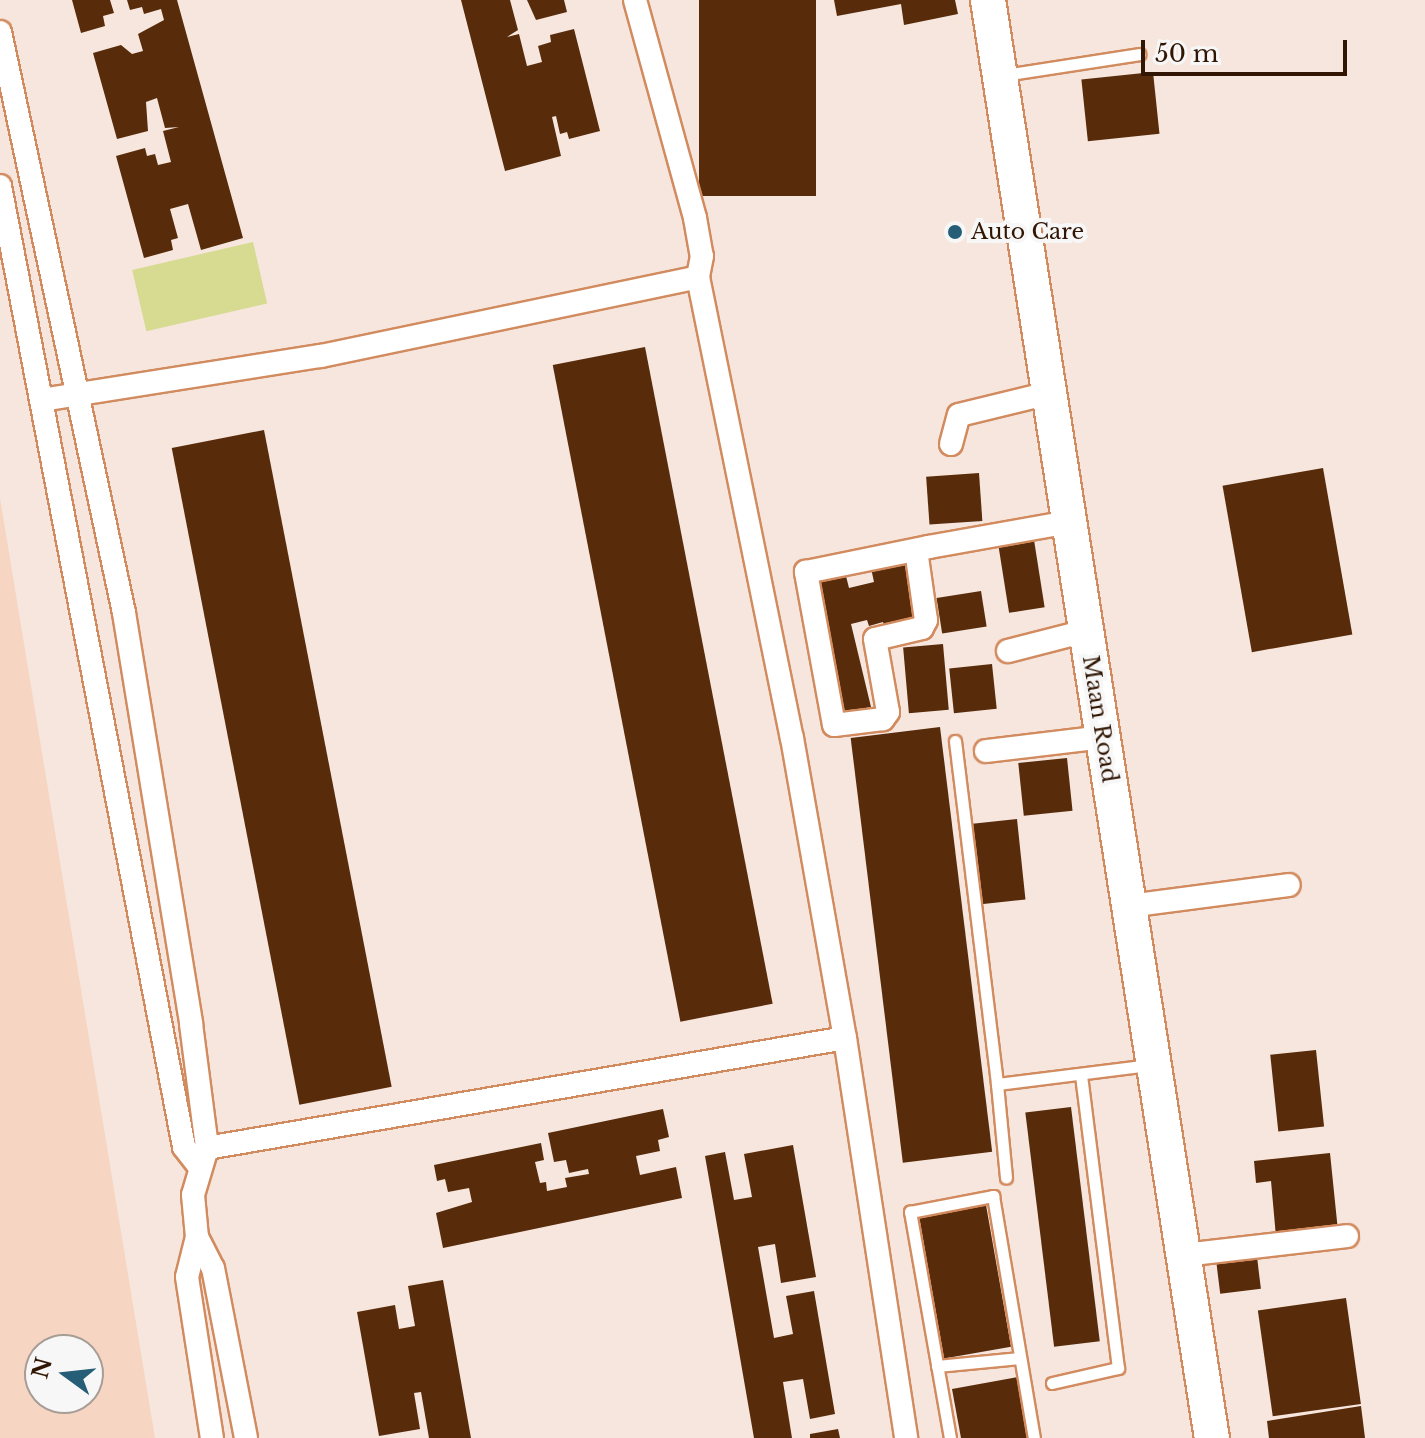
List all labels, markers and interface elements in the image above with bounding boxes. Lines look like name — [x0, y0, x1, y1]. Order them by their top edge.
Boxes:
scale bar — [1145, 24, 1351, 74]
text: 50 m — [1155, 39, 1218, 68]
place label: Auto Care — [971, 219, 1084, 245]
marker: Auto Care — [946, 223, 964, 241]
street label: Maan Road — [1077, 654, 1123, 784]
north arrow — [24, 1334, 104, 1414]
text: N — [27, 1355, 58, 1382]

